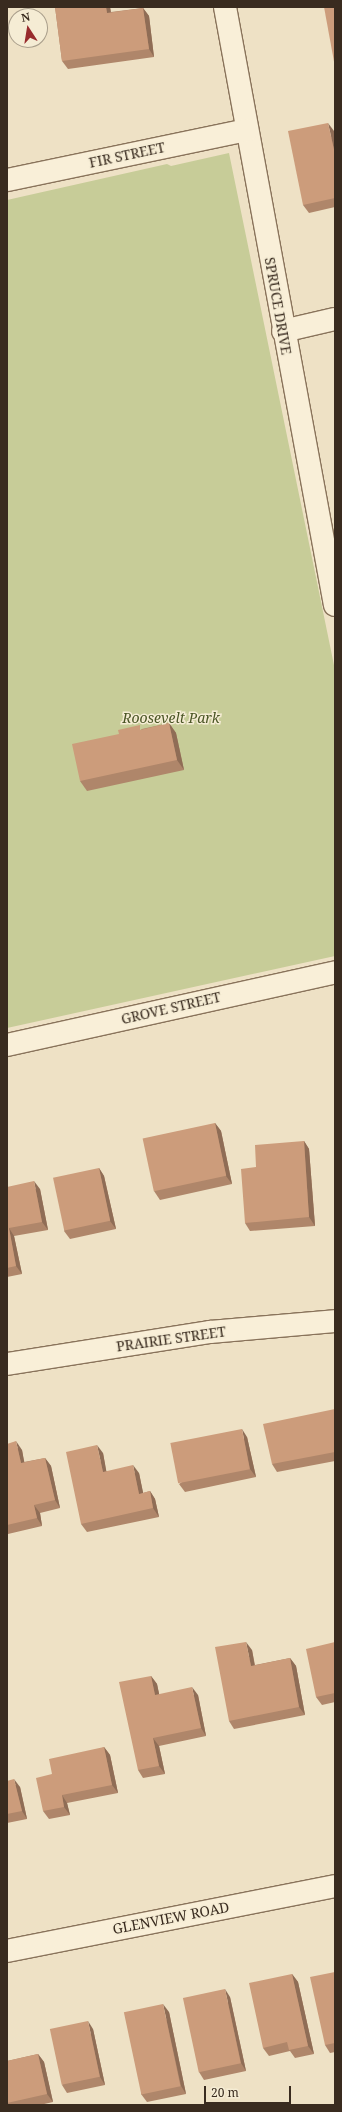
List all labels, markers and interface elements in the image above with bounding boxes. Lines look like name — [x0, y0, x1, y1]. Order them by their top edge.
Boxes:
north arrow — [8, 8, 48, 48]
text: N — [20, 9, 31, 25]
street label: FIR STREET — [87, 139, 167, 171]
street label: SPRUCE DRIVE — [261, 256, 295, 356]
park label: Roosevelt Park — [122, 710, 220, 726]
street label: GROVE STREET — [119, 988, 223, 1028]
street label: PRAIRIE STREET — [115, 1323, 227, 1355]
street label: GLENVIEW ROAD — [111, 1898, 231, 1938]
scale bar — [206, 2078, 293, 2104]
text: 20 m — [211, 2084, 239, 2101]

